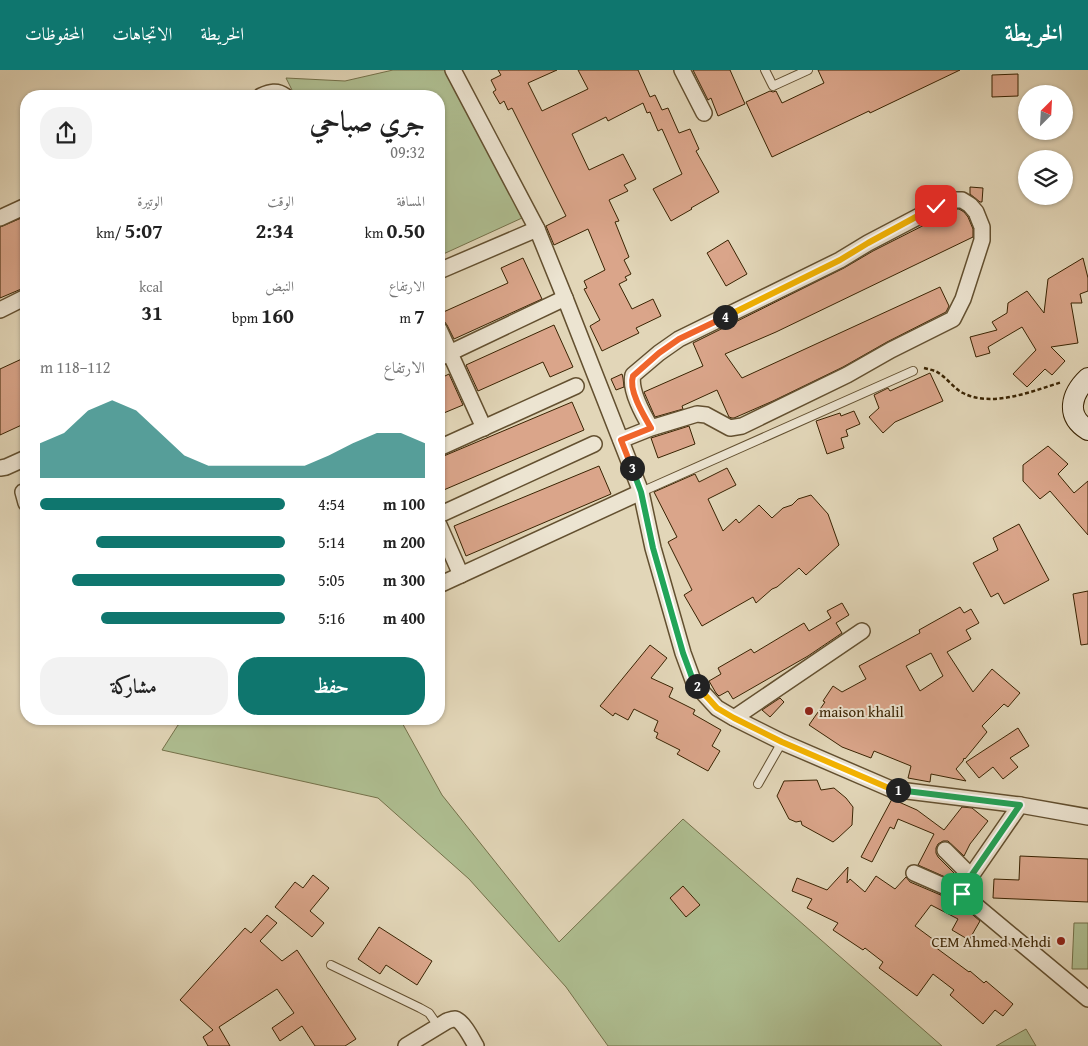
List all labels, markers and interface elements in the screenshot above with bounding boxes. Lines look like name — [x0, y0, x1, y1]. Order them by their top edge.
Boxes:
text: الخريطة — [1005, 15, 1063, 50]
text: المحفوظات — [25, 20, 84, 47]
text: الاتجاهات — [112, 20, 172, 47]
text: الخريطة — [200, 20, 244, 47]
north arrow — [1018, 85, 1072, 140]
map controls — [1018, 85, 1073, 205]
text: جري صباحي — [309, 100, 425, 141]
button: share — [40, 107, 92, 159]
text: 09:32 — [390, 140, 425, 164]
button: layers — [1018, 150, 1073, 205]
pin — [915, 185, 957, 227]
text: الوتيرة — [137, 191, 163, 211]
text: الوقت — [267, 191, 294, 211]
text: المسافة — [396, 191, 425, 211]
icon: check — [922, 192, 950, 220]
text: 5:07 — [124, 215, 163, 246]
text: 2:34 — [255, 215, 294, 246]
text: 0.50 — [386, 215, 425, 246]
text: /km — [96, 223, 124, 243]
text: km — [365, 223, 386, 243]
text: النبض — [265, 276, 294, 296]
text: الارتفاع — [389, 276, 425, 296]
text: kcal — [139, 277, 163, 297]
text: 31 — [141, 297, 163, 328]
text: 160 — [261, 300, 294, 331]
text: 7 — [414, 300, 425, 331]
pin: 4 — [712, 304, 738, 330]
text: 4 — [722, 307, 729, 327]
text: bpm — [232, 308, 261, 328]
text: m — [400, 308, 414, 328]
text: 112–118 m — [40, 355, 110, 379]
text: الارتفاع — [383, 355, 425, 379]
pin: 3 — [620, 456, 644, 480]
text: 3 — [629, 458, 636, 478]
text: 4:54 — [318, 492, 345, 516]
text: 100 m — [383, 492, 425, 516]
text: 5:14 — [318, 530, 345, 554]
text: 200 m — [383, 530, 425, 554]
text: 5:05 — [318, 568, 345, 592]
text: 300 m — [383, 568, 425, 592]
text: 5:16 — [318, 606, 345, 630]
text: 400 m — [383, 606, 425, 630]
button: مشاركة — [40, 657, 228, 715]
button: حفظ — [238, 657, 425, 715]
pin: 2 — [684, 674, 710, 698]
text: 2 — [694, 676, 701, 696]
place label: maison khalil — [819, 701, 904, 722]
marker: maison khalil — [803, 705, 815, 717]
pin: 1 — [886, 778, 910, 802]
text: 1 — [895, 780, 902, 800]
pin — [941, 873, 983, 915]
icon: arrive — [948, 880, 976, 908]
place label: CEM Ahmed Mehdi — [932, 931, 1051, 952]
marker: CEM Ahmed Mehdi — [1055, 935, 1067, 947]

